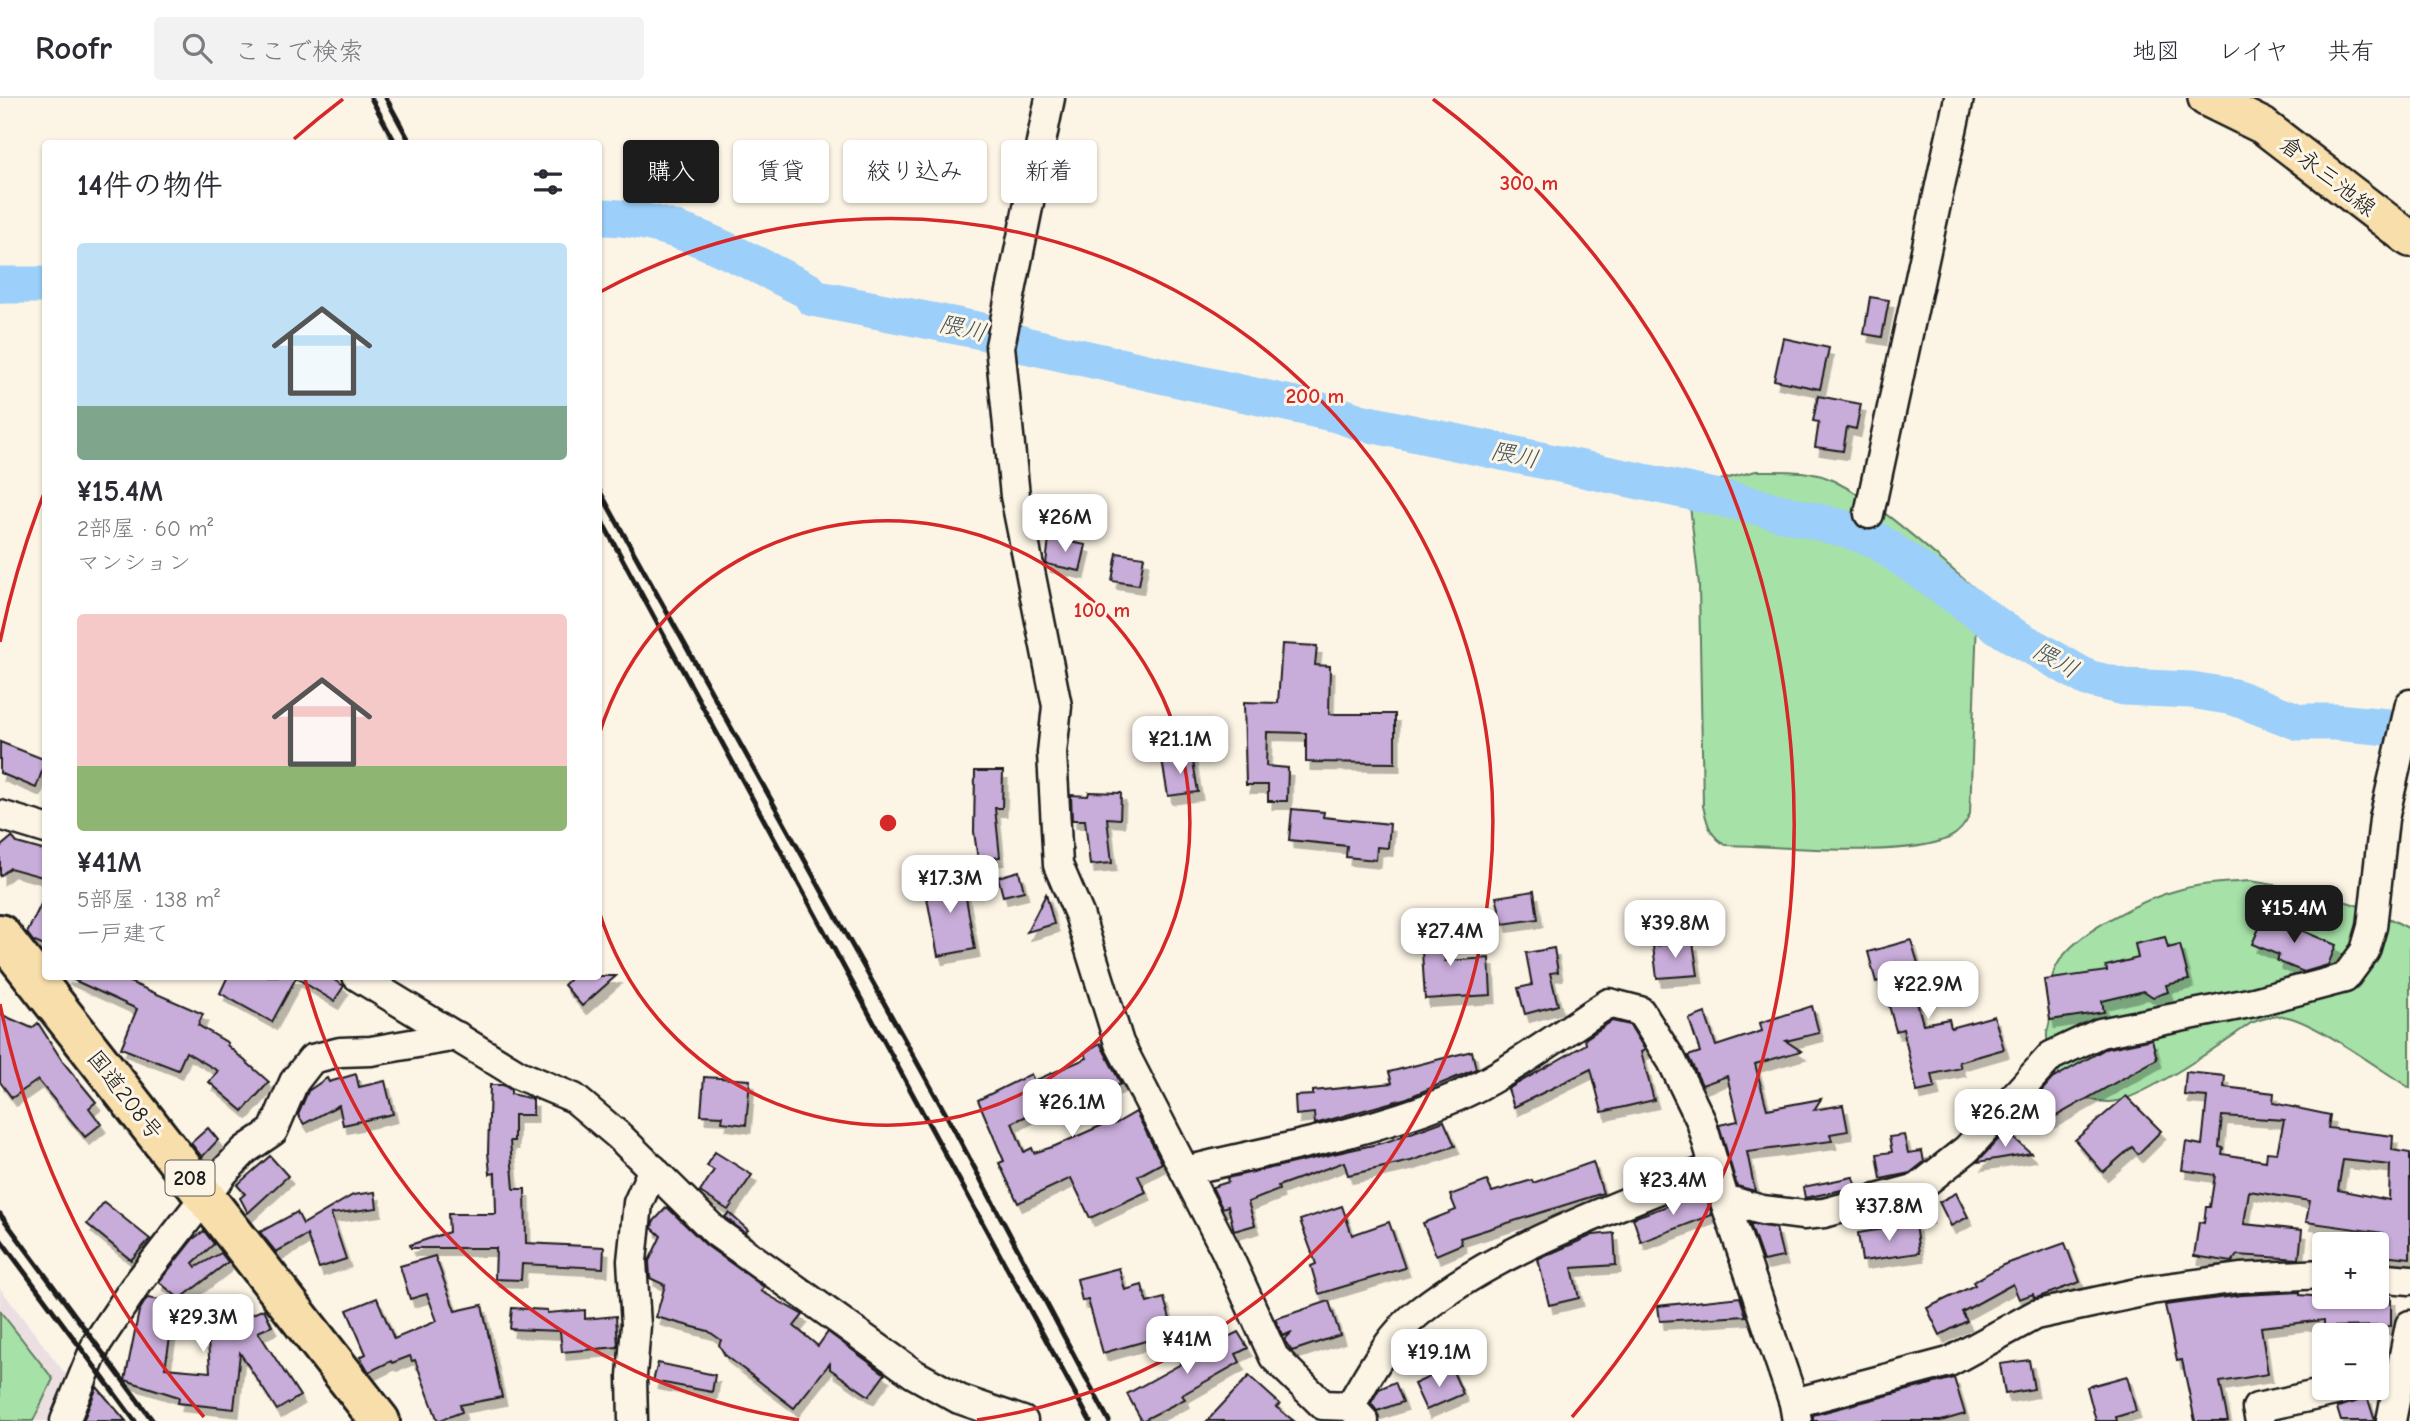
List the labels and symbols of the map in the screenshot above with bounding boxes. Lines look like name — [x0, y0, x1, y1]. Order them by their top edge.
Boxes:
street label: 倉永三池線 — [2274, 130, 2382, 222]
text: 300 m — [1500, 171, 1558, 195]
water label: 隈川 — [936, 309, 990, 347]
text: 200 m — [1286, 384, 1344, 408]
water label: 隈川 — [1489, 436, 1541, 474]
pin: ¥26M — [1024, 494, 1106, 554]
text: 100 m — [1074, 598, 1130, 622]
water label: 隈川 — [2028, 636, 2084, 684]
pin: ¥21.1M — [1123, 716, 1237, 776]
centre of rings — [876, 811, 900, 835]
pin: ¥17.3M — [893, 856, 1007, 915]
pin: ¥15.4M — [2237, 886, 2351, 945]
pin: ¥39.8M — [1618, 900, 1732, 960]
pin: ¥27.4M — [1393, 908, 1507, 968]
pin: ¥22.9M — [1871, 962, 1985, 1021]
street label: 国道208号 — [81, 1045, 169, 1145]
pin: ¥26.1M — [1015, 1080, 1129, 1139]
pin: ¥26.2M — [1948, 1090, 2062, 1149]
pin: ¥23.4M — [1616, 1158, 1730, 1217]
road number: 208 — [166, 1160, 214, 1196]
pin: ¥37.8M — [1832, 1184, 1946, 1243]
pin: ¥29.3M — [146, 1294, 260, 1354]
pin: ¥41M — [1146, 1316, 1228, 1376]
pin: ¥19.1M — [1382, 1330, 1496, 1389]

